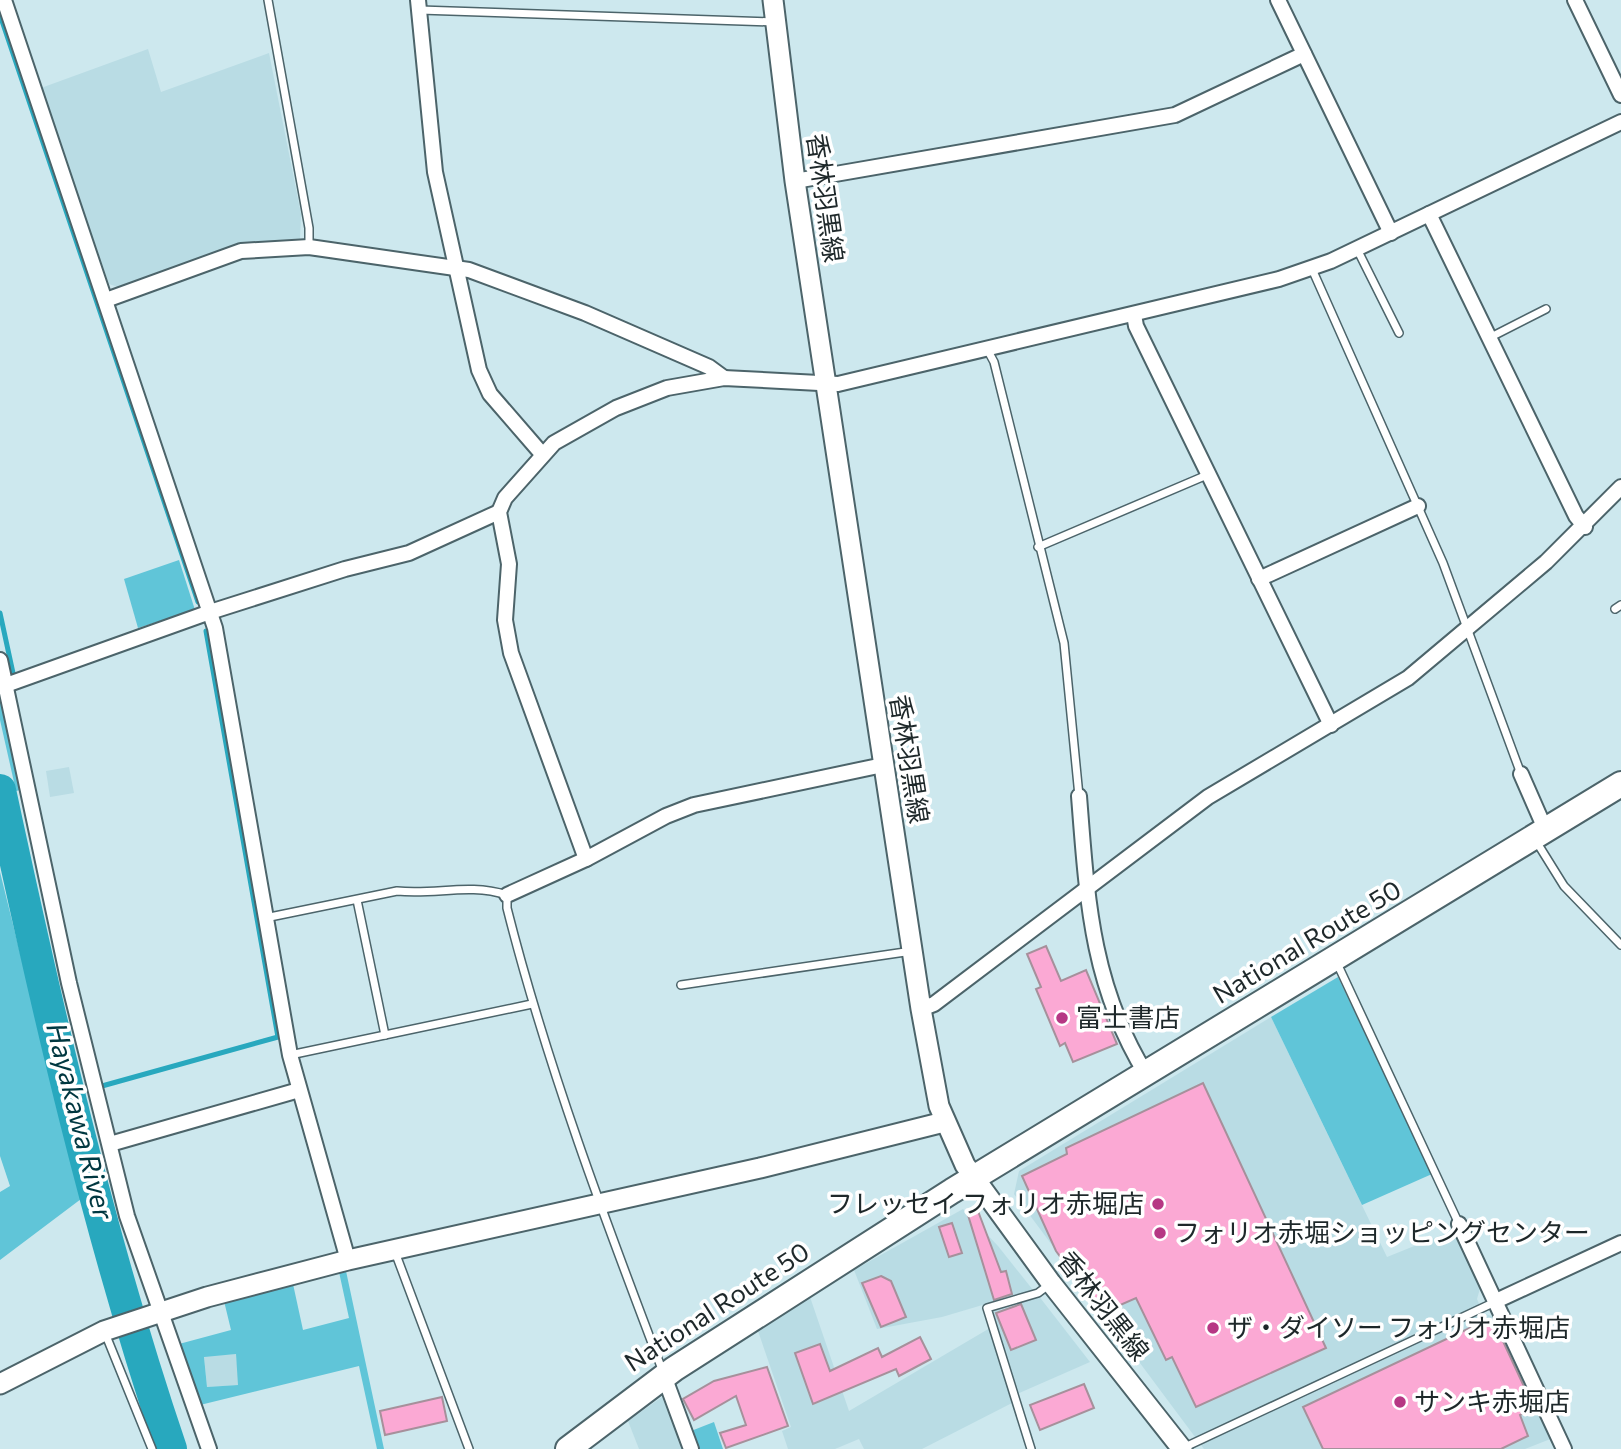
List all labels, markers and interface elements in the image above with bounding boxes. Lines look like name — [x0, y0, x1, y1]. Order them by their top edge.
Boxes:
street label: 香林羽黒線 — [802, 131, 851, 264]
street label: 香林羽黒線 — [885, 692, 936, 825]
street label: National Route 50 — [1207, 872, 1406, 1009]
place label: 富士書店 — [1076, 1001, 1180, 1032]
marker: 富士書店 — [1054, 1010, 1070, 1026]
water label: Hayakawa River — [40, 1019, 122, 1223]
place label: フレッセイ フォリオ赤堀店 — [827, 1187, 1144, 1218]
marker: フレッセイ フォリオ赤堀店 — [1150, 1196, 1166, 1212]
place label: フォリオ赤堀ショッピングセンター — [1174, 1216, 1590, 1247]
marker: フォリオ赤堀ショッピングセンター — [1152, 1225, 1168, 1241]
street label: National Route 50 — [618, 1235, 814, 1377]
street label: 香林羽黒線 — [1052, 1244, 1156, 1366]
place label: ザ・ダイソー フォリオ赤堀店 — [1227, 1311, 1570, 1342]
marker: ザ・ダイソー フォリオ赤堀店 — [1205, 1320, 1221, 1336]
place label: サンキ赤堀店 — [1414, 1385, 1570, 1416]
marker: サンキ赤堀店 — [1392, 1394, 1408, 1410]

